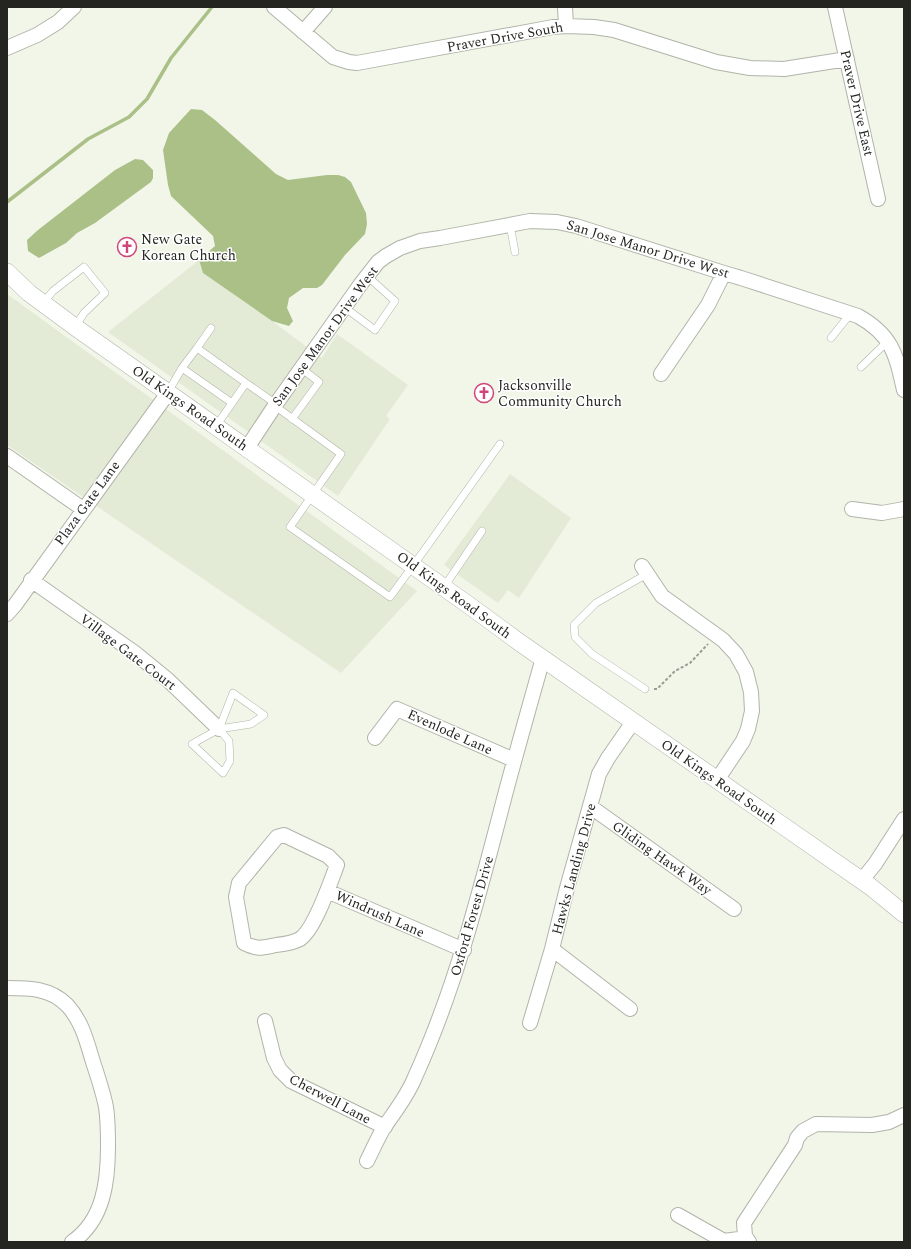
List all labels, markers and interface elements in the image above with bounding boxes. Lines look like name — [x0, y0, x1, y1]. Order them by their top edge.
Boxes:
street label: Praver Drive South — [445, 16, 565, 58]
street label: Praver Drive East — [835, 48, 879, 158]
street label: San Jose Manor Drive West — [564, 214, 732, 284]
place label: New Gate Korean Church — [141, 229, 236, 266]
church icon: New Gate Korean Church — [116, 236, 138, 258]
street label: San Jose Manor Drive West — [267, 261, 383, 411]
street label: Old Kings Road South — [128, 360, 252, 456]
place label: Jacksonville Community Church — [498, 375, 622, 412]
church icon: Jacksonville Community Church — [473, 382, 495, 404]
street label: Plaza Gate Lane — [49, 456, 125, 550]
street label: Old Kings Road South — [392, 546, 516, 644]
street label: Village Gate Court — [75, 609, 181, 695]
street label: Evenlode Lane — [404, 704, 496, 760]
street label: Old Kings Road South — [657, 734, 781, 830]
street label: Hawks Landing Drive — [546, 801, 602, 937]
street label: Gliding Hawk Way — [608, 816, 717, 901]
street label: Oxford Forest Drive — [445, 853, 499, 979]
street label: Windrush Lane — [332, 885, 428, 943]
street label: Cherwell Lane — [285, 1069, 375, 1130]

